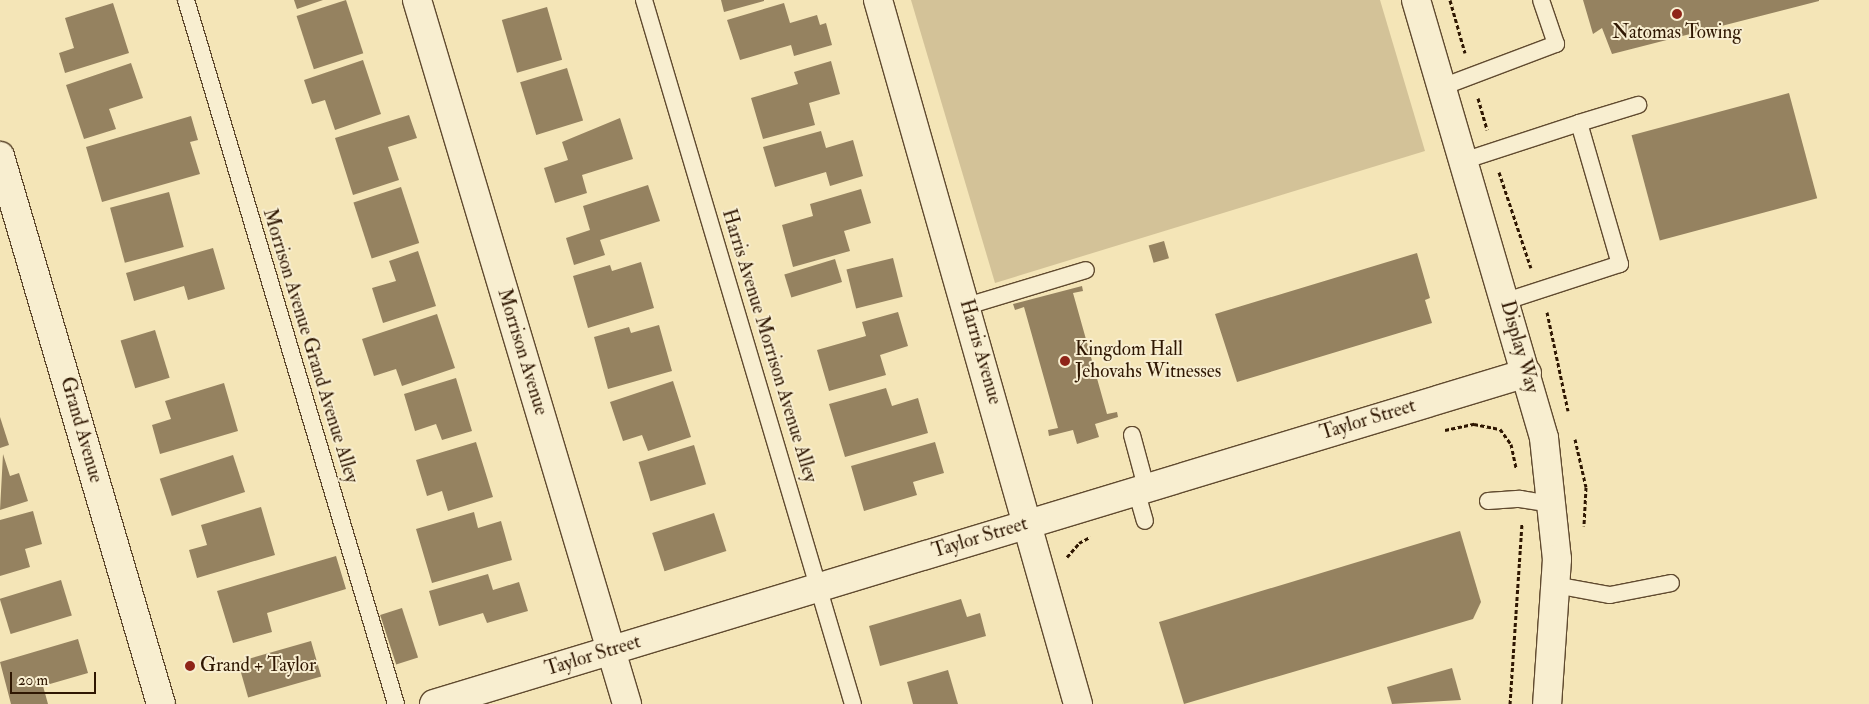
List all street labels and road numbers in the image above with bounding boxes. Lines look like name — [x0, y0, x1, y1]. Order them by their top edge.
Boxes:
street label: Morrison Avenue Grand Avenue Alley — [257, 206, 363, 486]
street label: Harris Avenue Morrison Avenue Alley — [716, 206, 822, 486]
street label: Morrison Avenue — [492, 286, 552, 418]
street label: Harris Avenue — [954, 297, 1006, 407]
street label: Display Way — [1495, 298, 1543, 396]
street label: Grand Avenue — [55, 374, 107, 486]
street label: Taylor Street — [1317, 395, 1419, 445]
street label: Taylor Street — [929, 513, 1031, 563]
street label: Taylor Street — [542, 631, 644, 681]

